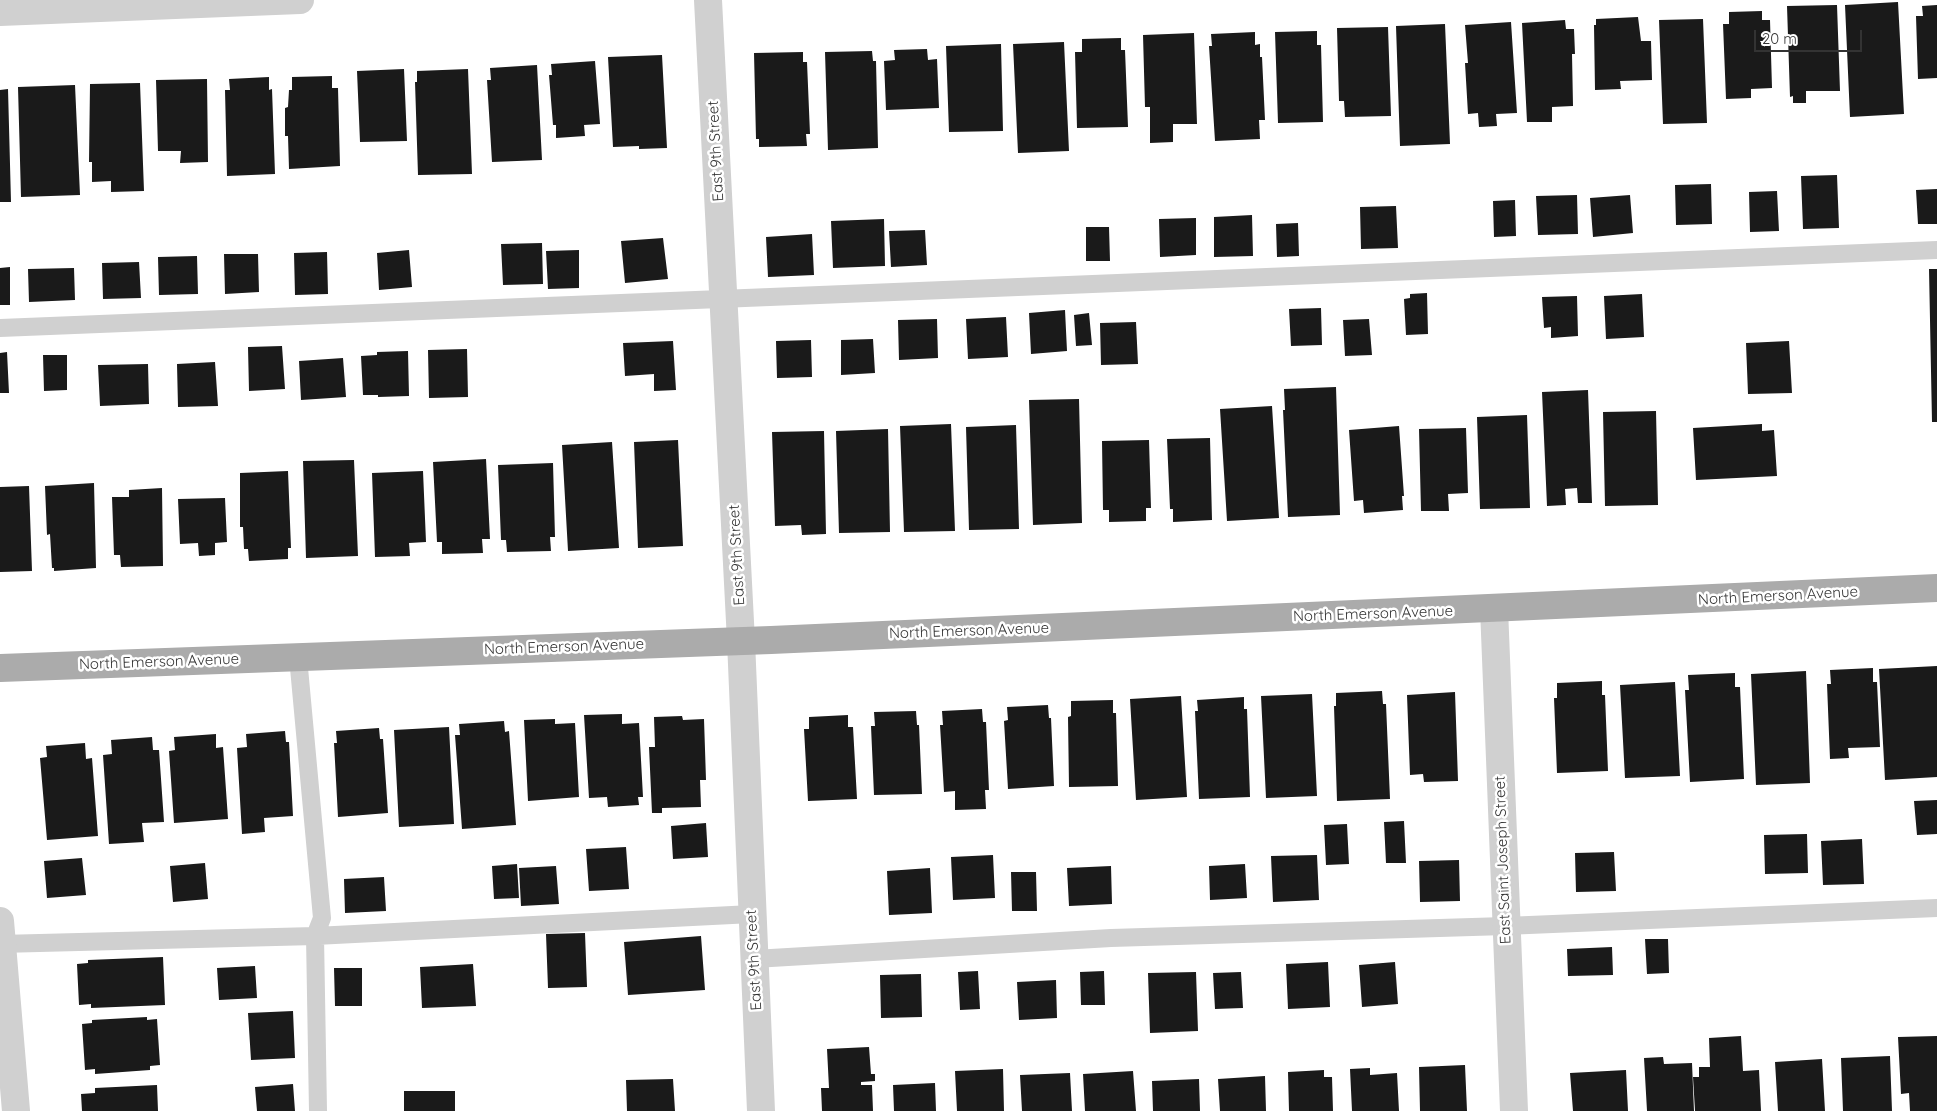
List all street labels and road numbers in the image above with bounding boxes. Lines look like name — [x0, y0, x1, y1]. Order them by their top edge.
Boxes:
street label: East 9th Street — [704, 100, 728, 202]
street label: East 9th Street — [725, 504, 749, 606]
street label: North Emerson Avenue — [1698, 583, 1858, 609]
street label: North Emerson Avenue — [1293, 602, 1453, 626]
street label: North Emerson Avenue — [889, 619, 1049, 643]
street label: North Emerson Avenue — [484, 635, 644, 659]
street label: North Emerson Avenue — [79, 650, 239, 674]
street label: East Saint Joseph Street — [1491, 776, 1515, 944]
street label: East 9th Street — [742, 909, 766, 1011]

